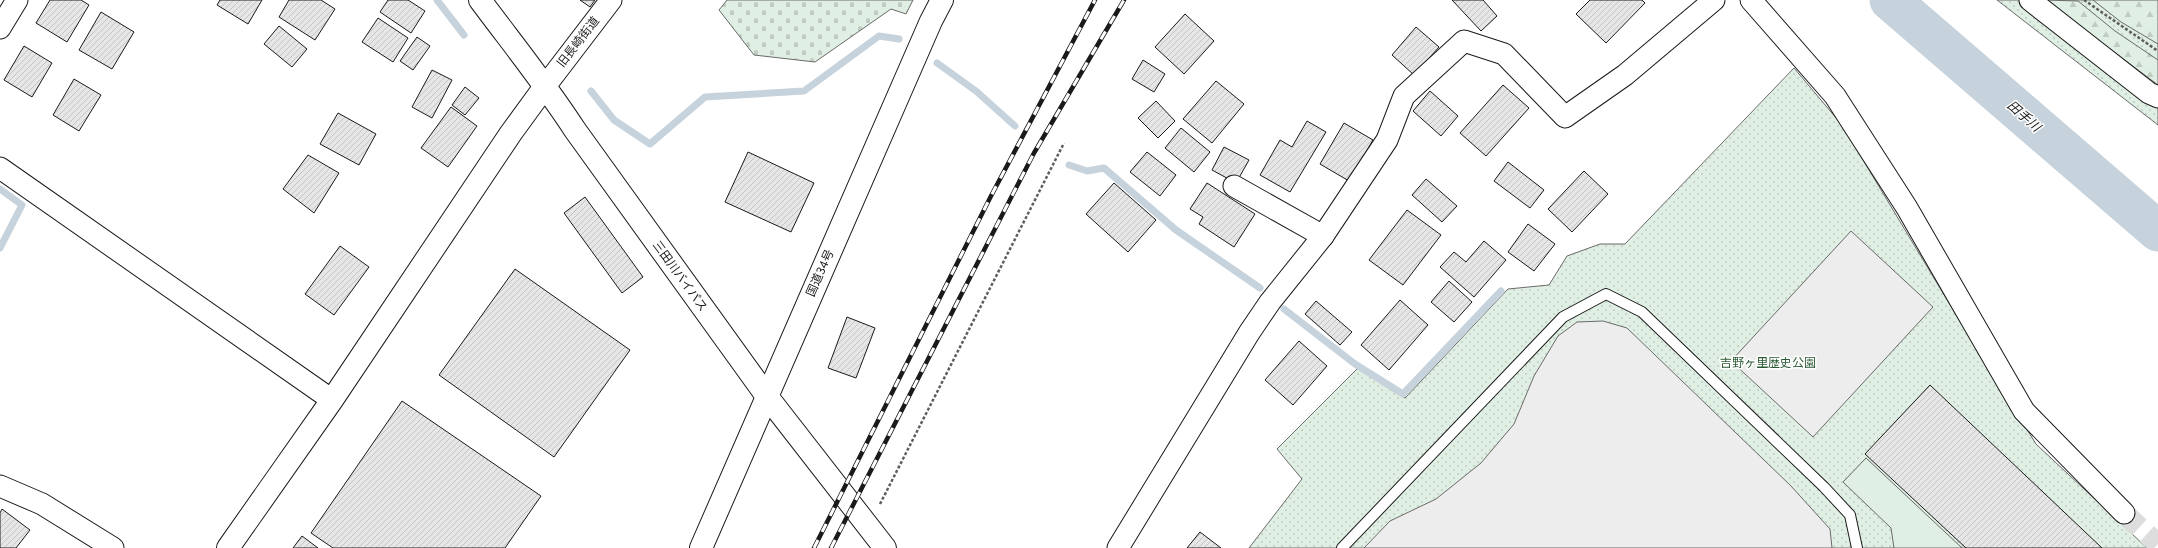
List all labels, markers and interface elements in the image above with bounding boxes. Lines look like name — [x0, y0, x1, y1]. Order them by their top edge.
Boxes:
street label: 旧長崎街道 — [554, 14, 602, 70]
water label: 田手川 — [2004, 98, 2045, 136]
street label: 三田川バイパス — [650, 238, 710, 314]
street label: 国道34号 — [803, 247, 837, 299]
park label: 吉野ヶ里歴史公園 — [1720, 356, 1816, 370]

